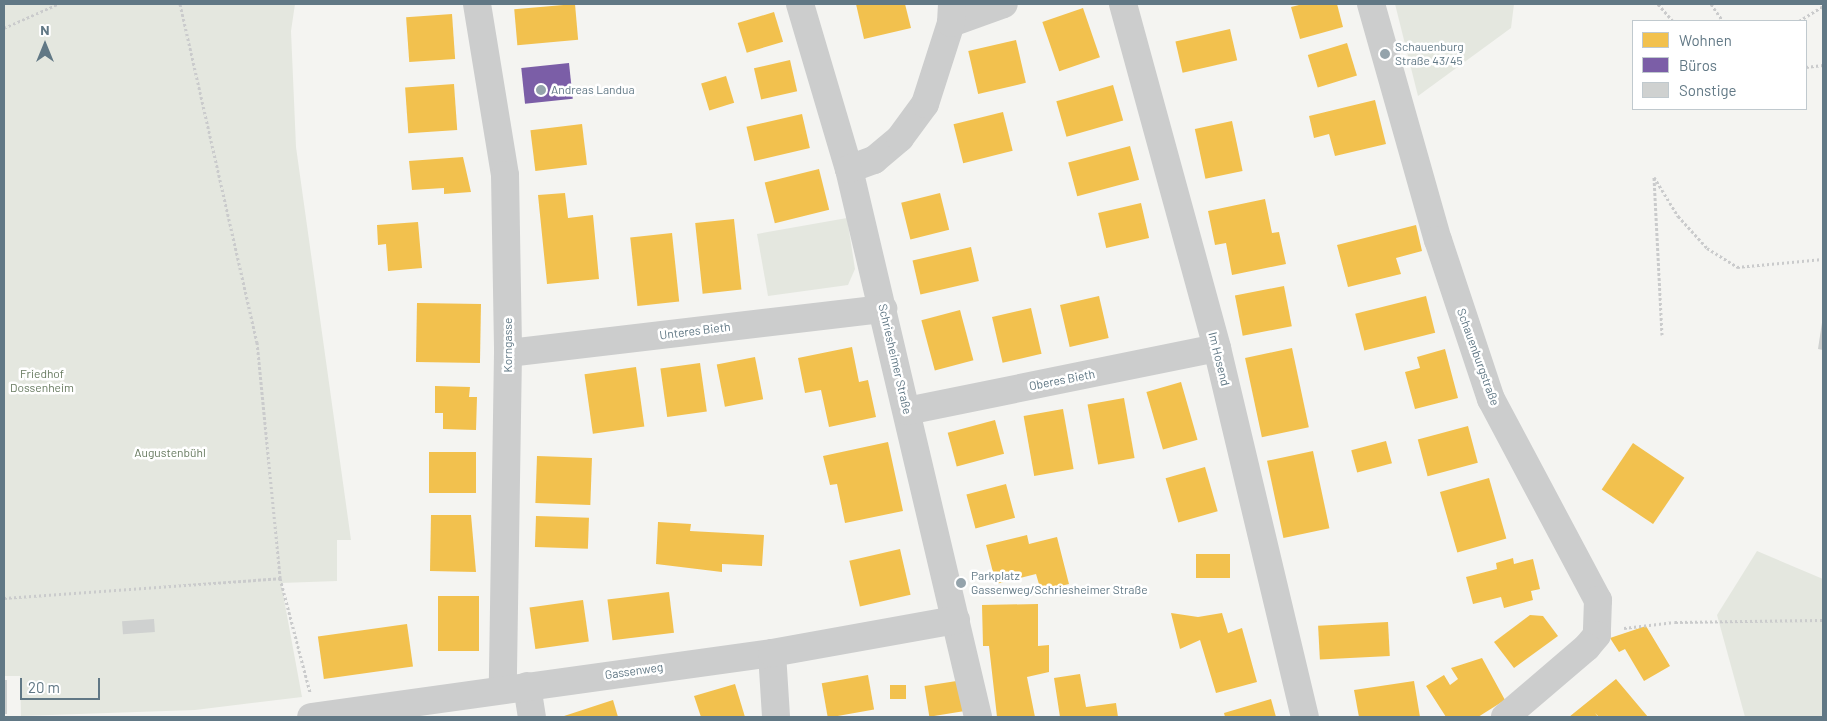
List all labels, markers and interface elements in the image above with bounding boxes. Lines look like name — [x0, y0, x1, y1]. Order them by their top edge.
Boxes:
north arrow — [20, 20, 70, 70]
legend — [1632, 20, 1807, 110]
text: N — [40, 21, 50, 38]
text: Wohnen — [1679, 31, 1732, 49]
place label: Schauenburg Straße 43/45 — [1395, 40, 1464, 68]
marker: Schauenburg Straße 43/45 — [1379, 48, 1391, 60]
text: Büros — [1679, 56, 1717, 74]
text: Sonstige — [1679, 81, 1737, 99]
place label: Andreas Landua — [551, 83, 635, 97]
marker: Andreas Landua — [535, 84, 547, 96]
street label: Schriesheimer Straße — [875, 302, 915, 416]
street label: Schauenburgstraße — [1454, 306, 1502, 408]
street label: Korngasse — [501, 318, 515, 372]
street label: Unteres Bieth — [659, 320, 731, 342]
street label: Im Hosend — [1205, 331, 1233, 387]
park label: Friedhof Dossenheim — [10, 367, 74, 395]
street label: Oberes Bieth — [1028, 367, 1096, 393]
park label: Augustenbühl — [134, 446, 206, 460]
place label: Parkplatz Gassenweg/Schriesheimer Straße — [971, 569, 1148, 597]
marker: Parkplatz Gassenweg/Schriesheimer Straße — [955, 577, 967, 589]
street label: Gassenweg — [604, 660, 664, 682]
scale bar — [22, 668, 102, 700]
text: 20 m — [28, 678, 60, 696]

